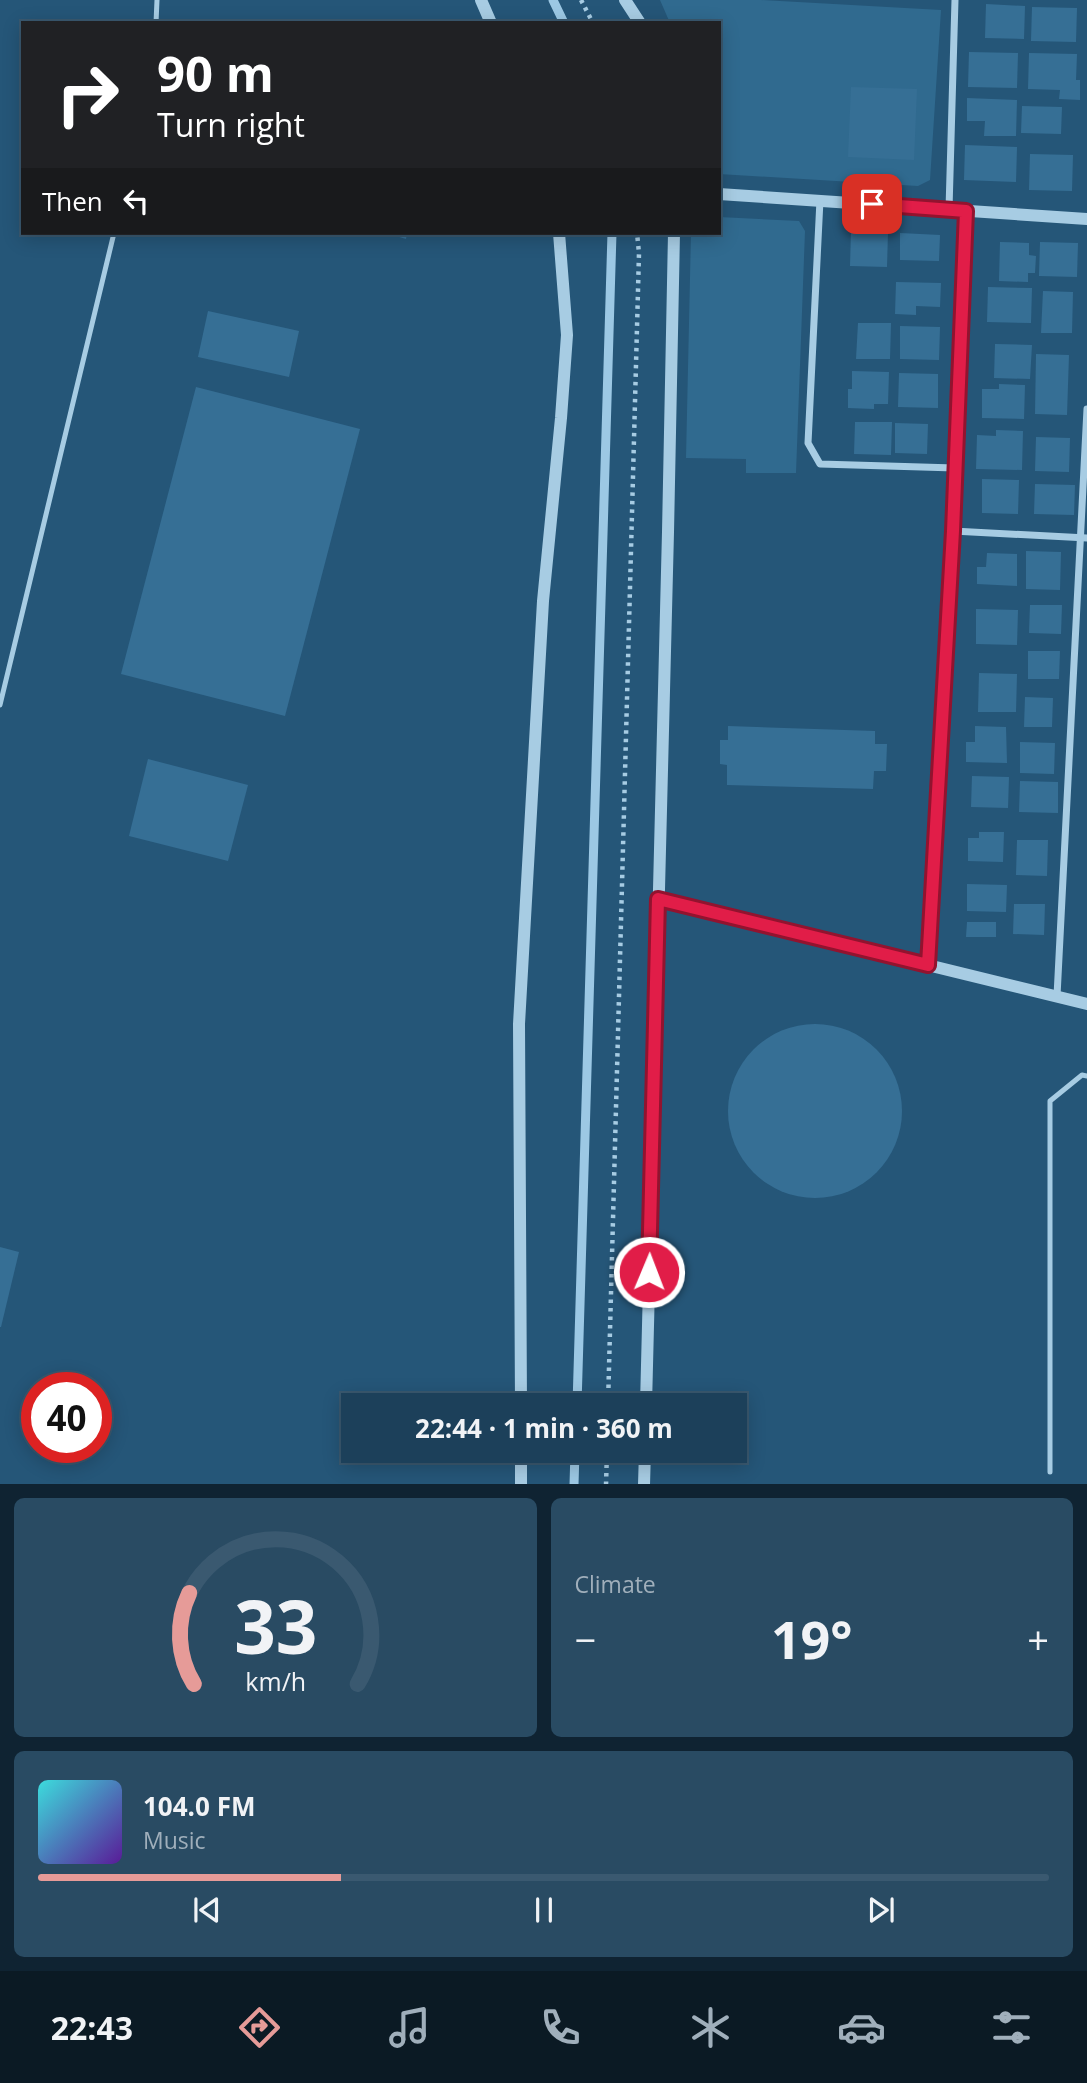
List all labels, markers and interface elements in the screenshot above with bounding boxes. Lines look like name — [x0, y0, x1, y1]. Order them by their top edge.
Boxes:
text: 90 m — [157, 40, 274, 106]
icon: right — [42, 49, 133, 140]
text: Turn right — [157, 103, 305, 146]
pin — [842, 174, 902, 234]
icon: left — [117, 182, 155, 220]
text: Then — [42, 183, 103, 219]
icon: arrive — [853, 185, 891, 223]
position arrow — [612, 1235, 686, 1309]
speed limit sign: 40 — [21, 1372, 112, 1463]
text: 22:44 · 1 min · 360 m — [415, 1410, 673, 1446]
text: Climate — [575, 1568, 656, 1600]
text: 33 — [234, 1576, 317, 1675]
text: 19° — [771, 1603, 853, 1674]
text: − — [575, 1613, 596, 1665]
text: + — [1027, 1613, 1049, 1665]
text: km/h — [245, 1663, 306, 1697]
text: 104.0 FM — [143, 1788, 255, 1824]
text: Music — [143, 1824, 206, 1856]
icon: previous — [188, 1891, 226, 1929]
icon: pause — [525, 1891, 563, 1929]
icon: next — [862, 1891, 900, 1929]
icon: directions — [235, 2003, 284, 2052]
icon: music — [385, 2003, 434, 2052]
icon: phone — [536, 2003, 585, 2052]
icon: climate — [686, 2003, 735, 2052]
icon: car — [837, 2003, 886, 2052]
icon: filters — [987, 2003, 1036, 2052]
text: 22:43 — [51, 2006, 133, 2049]

